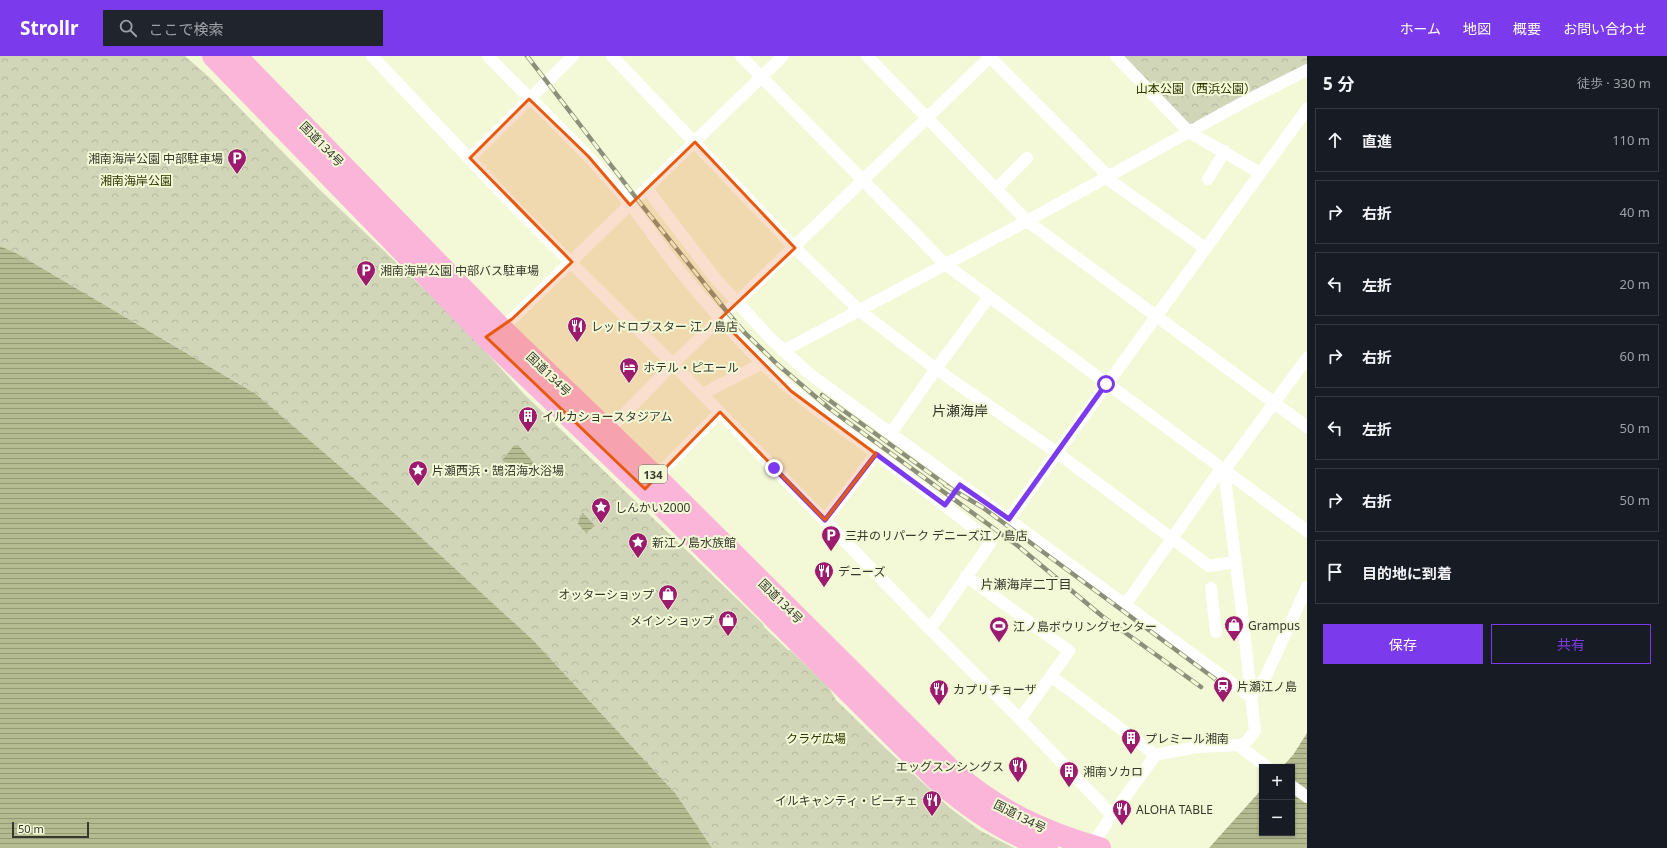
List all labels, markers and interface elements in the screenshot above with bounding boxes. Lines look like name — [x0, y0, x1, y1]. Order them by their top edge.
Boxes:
search box — [103, 10, 383, 46]
text: Strollr — [20, 15, 79, 41]
icon: search — [117, 17, 139, 39]
text: ここで検索 — [149, 19, 224, 39]
text: ホーム — [1399, 19, 1441, 38]
text: 地図 — [1463, 19, 1491, 38]
text: 概要 — [1513, 19, 1541, 38]
text: お問い合わせ — [1563, 19, 1647, 38]
text: 5 分 — [1323, 72, 1354, 95]
text: 徒歩 · 330 m — [1577, 74, 1651, 92]
park label: 山本公園（西浜公園） — [1136, 80, 1256, 97]
street label: 国道134号 — [296, 118, 348, 170]
icon: ahead — [1324, 129, 1346, 151]
text: 直進 — [1362, 131, 1392, 151]
text: 110 m — [1612, 131, 1650, 149]
parking icon: 湘南海岸公園 中部駐車場 — [226, 147, 248, 175]
place label: 湘南海岸公園 中部駐車場 — [88, 150, 223, 167]
park label: 湘南海岸公園 — [100, 172, 172, 189]
icon: right — [1324, 201, 1346, 223]
text: 右折 — [1362, 203, 1392, 223]
text: 40 m — [1620, 203, 1650, 221]
parking icon: 湘南海岸公園 中部バス駐車場 — [355, 259, 377, 287]
place label: 湘南海岸公園 中部バス駐車場 — [380, 262, 539, 279]
icon: left — [1324, 273, 1346, 295]
text: 左折 — [1362, 275, 1392, 295]
text: 20 m — [1620, 275, 1650, 293]
restaurant icon: レッドロブスター 江ノ島店 — [566, 315, 588, 343]
place label: レッドロブスター 江ノ島店 — [591, 318, 738, 335]
icon: right — [1324, 345, 1346, 367]
text: 右折 — [1362, 347, 1392, 367]
text: 60 m — [1620, 347, 1650, 365]
street label: 国道134号 — [523, 348, 575, 400]
hotel icon: ホテル・ピエール — [618, 356, 640, 384]
place label: ホテル・ピエール — [643, 359, 739, 376]
route start — [1097, 375, 1115, 393]
district label: 片瀬海岸 — [932, 401, 988, 420]
building icon: イルカショースタジアム — [517, 405, 539, 433]
place label: イルカショースタジアム — [542, 408, 672, 425]
icon: left — [1324, 417, 1346, 439]
text: 左折 — [1362, 419, 1392, 439]
text: 50 m — [1620, 419, 1650, 437]
place icon: 片瀬西浜・鵠沼海水浴場 — [407, 459, 429, 487]
route end — [765, 459, 783, 477]
place label: 片瀬西浜・鵠沼海水浴場 — [432, 462, 564, 479]
road number: 134 — [639, 465, 667, 483]
icon: right — [1324, 489, 1346, 511]
text: 右折 — [1362, 491, 1392, 511]
text: 50 m — [1620, 491, 1650, 509]
place icon: しんかい2000 — [590, 496, 612, 524]
place label: しんかい2000 — [615, 499, 691, 516]
parking icon: 三井のリパーク デニーズ江ノ島店 — [820, 524, 842, 552]
place label: 三井のリパーク デニーズ江ノ島店 — [845, 527, 1028, 544]
place icon: 新江ノ島水族館 — [627, 531, 649, 559]
place label: 新江ノ島水族館 — [652, 534, 736, 551]
restaurant icon: デニーズ — [813, 560, 835, 588]
icon: arrive — [1324, 561, 1346, 583]
place label: デニーズ — [838, 563, 885, 580]
text: 目的地に到着 — [1362, 563, 1452, 583]
street label: 国道134号 — [755, 575, 807, 627]
district label: 片瀬海岸二丁目 — [980, 575, 1072, 593]
shop icon: オッターショップ — [657, 583, 679, 611]
place label: オッターショップ — [558, 586, 654, 603]
shop icon: メインショップ — [717, 609, 739, 637]
place label: メインショップ — [630, 612, 714, 629]
shop icon: Grampus — [1223, 614, 1245, 642]
sports icon: 江ノ島ボウリングセンター — [988, 615, 1010, 643]
place label: Grampus — [1248, 617, 1300, 634]
place label: 江ノ島ボウリングセンター — [1013, 618, 1157, 635]
button: 保存 — [1323, 624, 1483, 664]
button: 共有 — [1491, 624, 1651, 664]
station icon: 片瀬江ノ島 — [1212, 675, 1234, 703]
restaurant icon: カプリチョーザ — [928, 678, 950, 706]
place label: 片瀬江ノ島 — [1237, 678, 1297, 695]
place label: カプリチョーザ — [953, 681, 1037, 698]
building icon: プレミール湘南 — [1120, 727, 1142, 755]
park label: クラゲ広場 — [786, 730, 846, 747]
place label: プレミール湘南 — [1145, 730, 1229, 747]
restaurant icon: エッグスンシングス — [1007, 755, 1029, 783]
place label: エッグスンシングス — [896, 758, 1004, 775]
building icon: 湘南ソカロ — [1058, 760, 1080, 788]
place label: 湘南ソカロ — [1083, 763, 1143, 780]
map controls — [1259, 764, 1295, 836]
button: + — [1259, 764, 1295, 800]
restaurant icon: イルキャンティ・ビーチェ — [921, 789, 943, 817]
place label: イルキャンティ・ビーチェ — [775, 792, 918, 809]
street label: 国道134号 — [991, 796, 1049, 836]
restaurant icon: ALOHA TABLE — [1111, 798, 1133, 826]
button: − — [1259, 800, 1295, 836]
place label: ALOHA TABLE — [1136, 801, 1213, 818]
scale bar — [12, 820, 89, 839]
text: 50 m — [18, 821, 44, 836]

